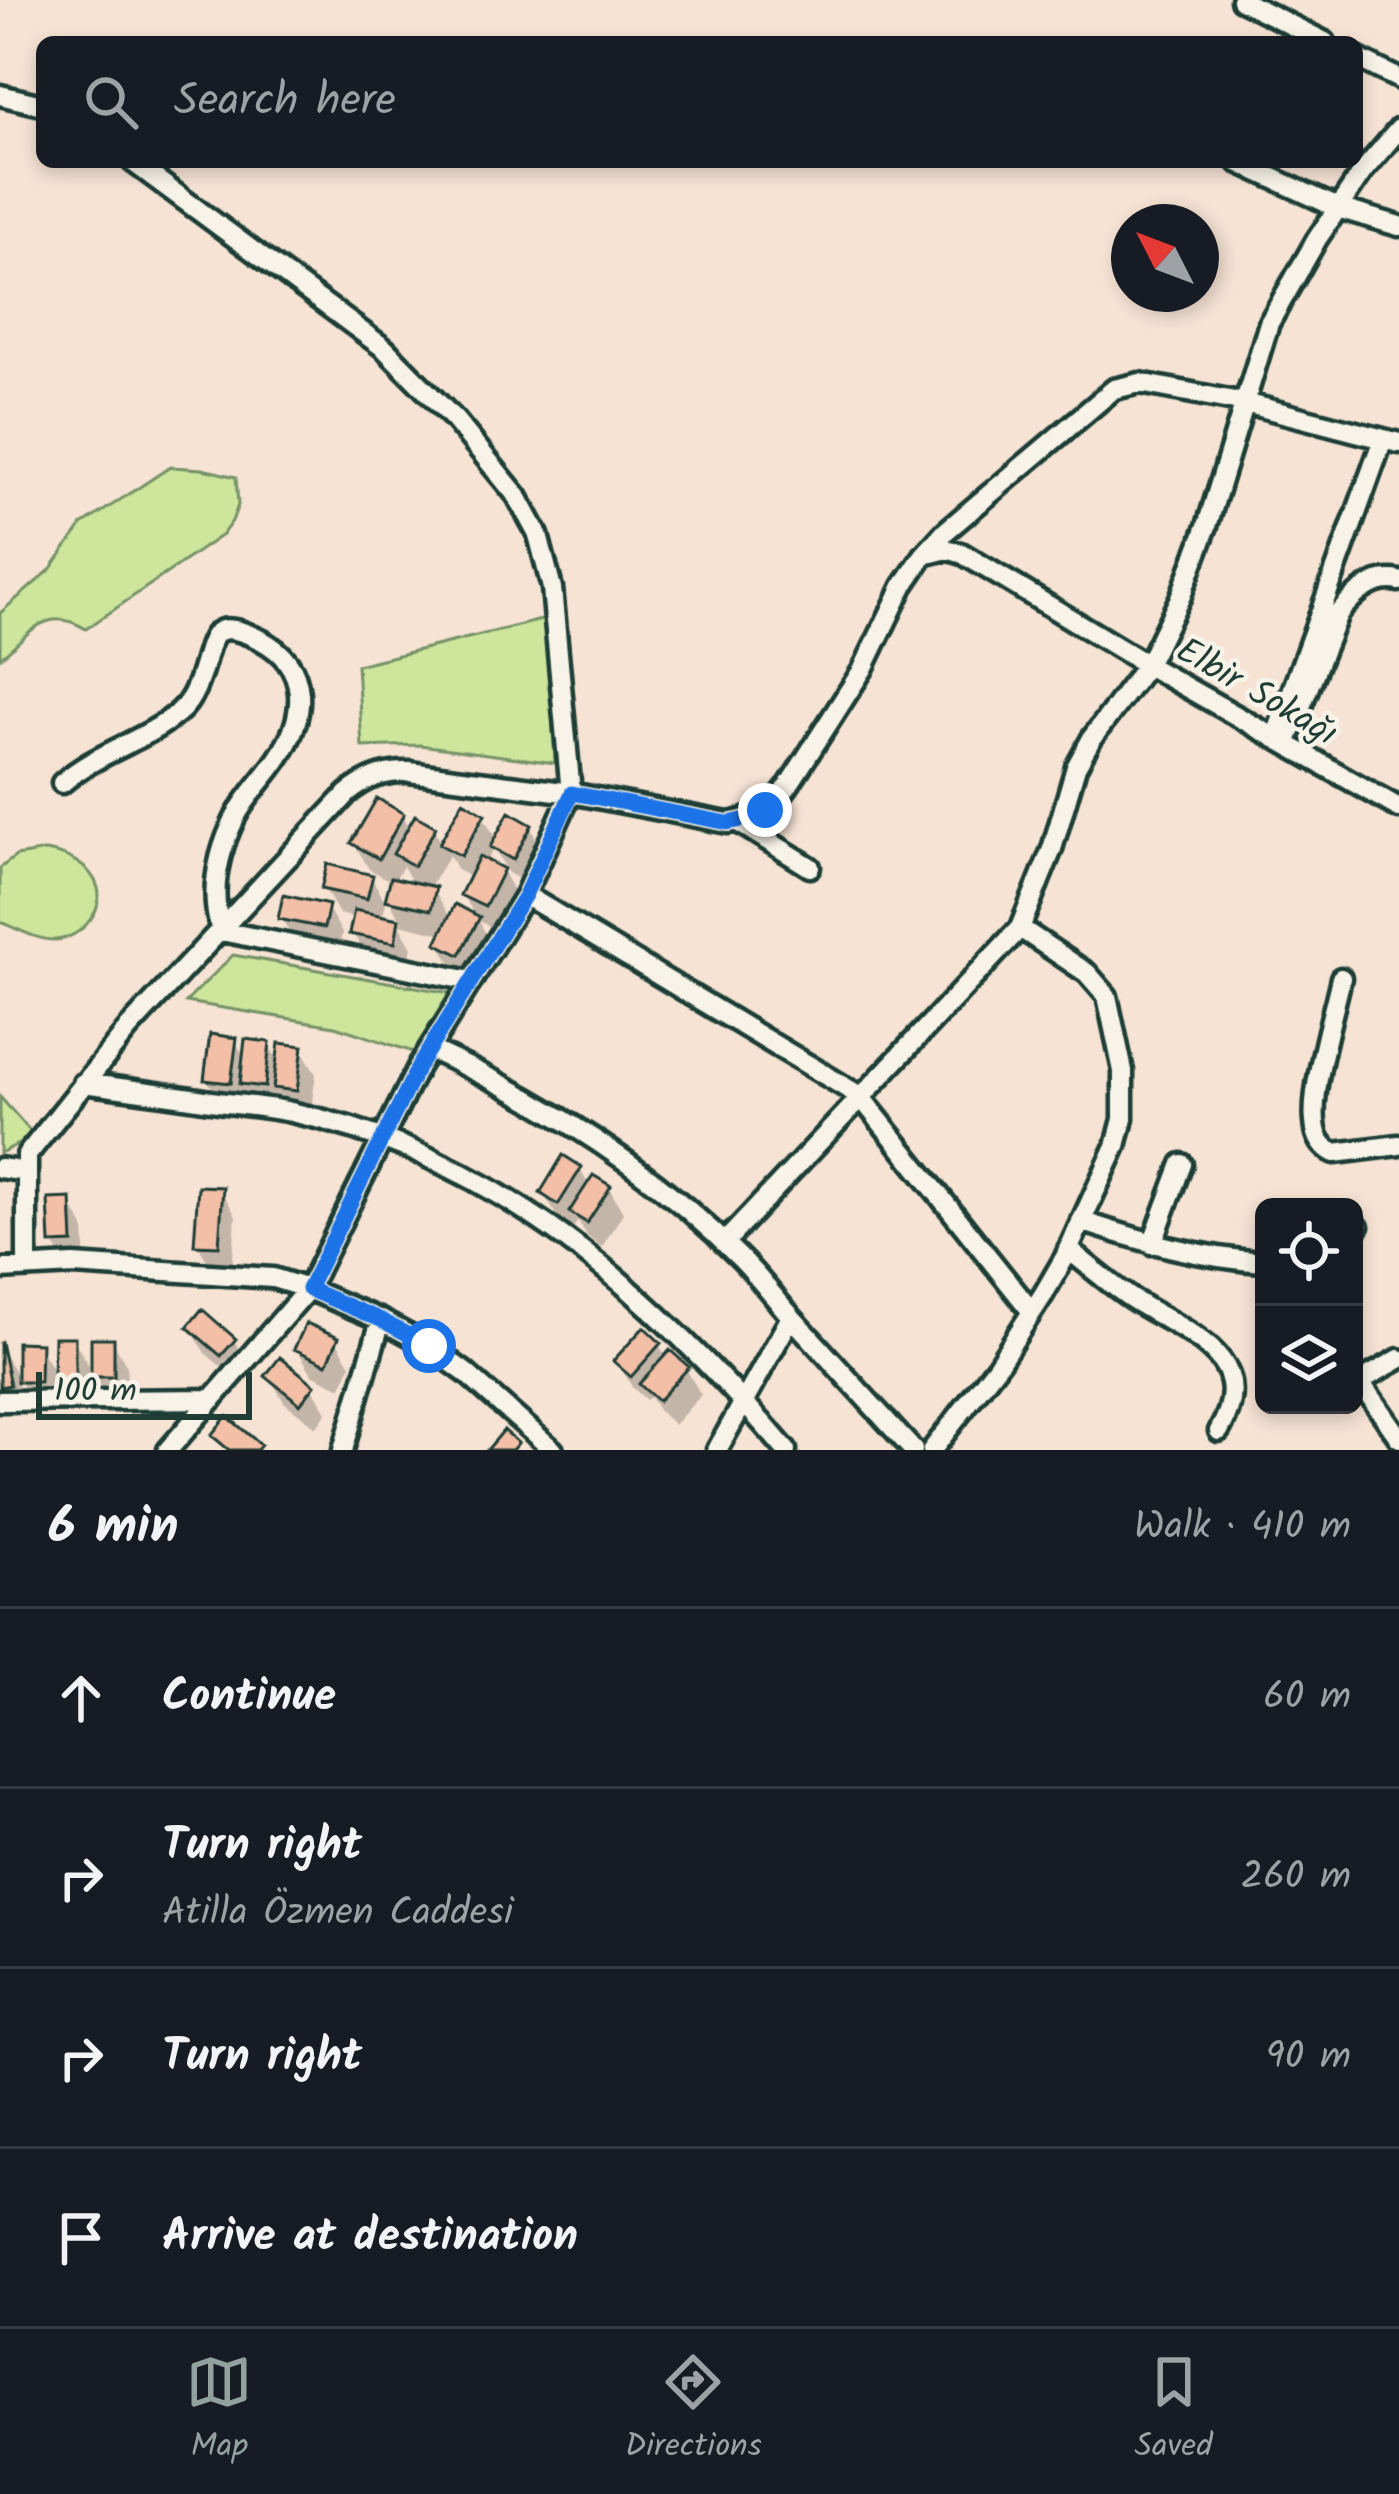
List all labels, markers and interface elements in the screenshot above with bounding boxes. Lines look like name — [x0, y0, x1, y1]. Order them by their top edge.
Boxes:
search box — [36, 36, 1363, 168]
text: Search here — [174, 66, 396, 138]
icon: search — [78, 69, 144, 135]
north arrow — [1111, 204, 1219, 312]
street label: Elbir Sokağı — [1164, 624, 1348, 763]
route end — [738, 783, 792, 837]
map controls — [1255, 1198, 1363, 1414]
button: locate — [1255, 1198, 1363, 1306]
button: layers — [1255, 1306, 1363, 1414]
route start — [402, 1319, 456, 1373]
scale bar — [36, 1366, 252, 1419]
text: 100 m — [54, 1366, 137, 1419]
text: 6 min — [48, 1488, 179, 1569]
text: Walk · 410 m — [1134, 1497, 1351, 1559]
text: Continue — [162, 1662, 336, 1734]
icon: ahead — [48, 1665, 114, 1731]
text: 60 m — [1263, 1667, 1351, 1729]
text: Turn right — [162, 1811, 362, 1883]
icon: right — [48, 1845, 114, 1911]
text: 260 m — [1240, 1847, 1351, 1909]
text: Atilla Özmen Caddesi — [162, 1883, 513, 1945]
text: Turn right — [162, 2022, 362, 2094]
icon: right — [48, 2025, 114, 2091]
text: 90 m — [1266, 2027, 1351, 2089]
text: Arrive at destination — [162, 2202, 578, 2274]
icon: arrive — [48, 2205, 114, 2271]
tab: Map — [186, 2349, 252, 2474]
tab: Directions — [625, 2349, 762, 2474]
tab: Saved — [1134, 2349, 1213, 2474]

